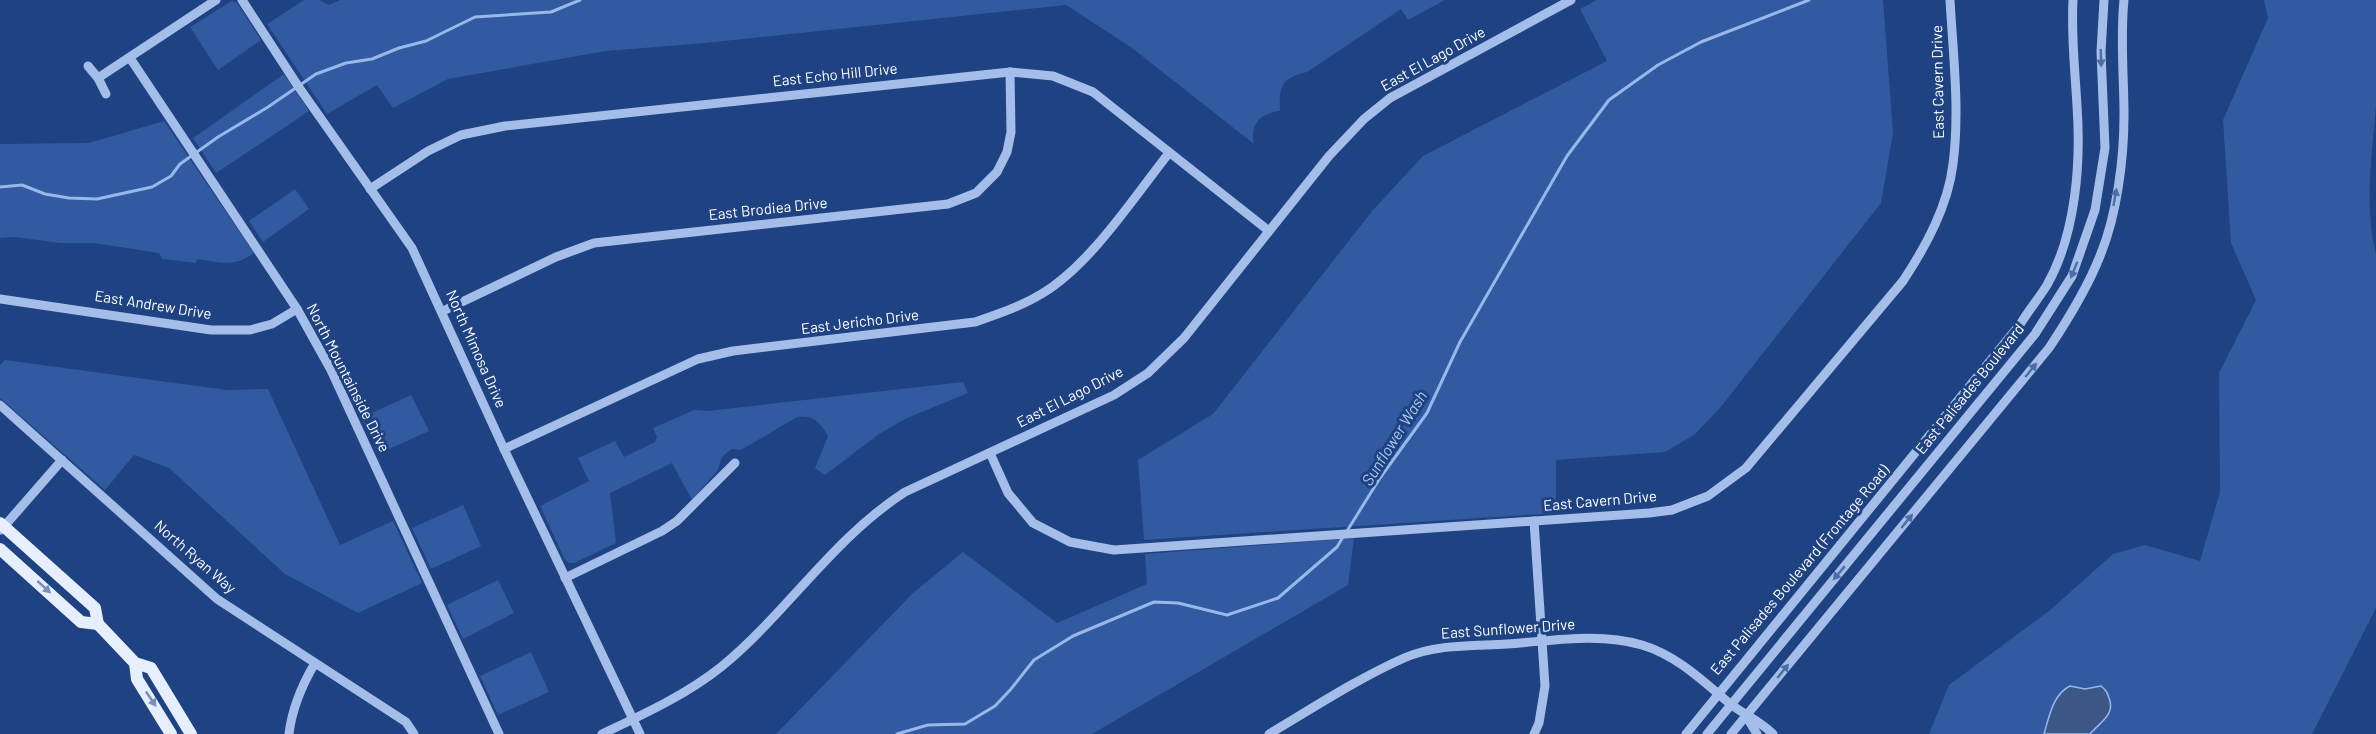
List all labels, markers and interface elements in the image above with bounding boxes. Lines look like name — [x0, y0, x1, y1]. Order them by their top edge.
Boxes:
street label: East El Lago Drive — [1377, 22, 1488, 94]
street label: East Cavern Drive — [1927, 25, 1947, 139]
one-way arrow — [2097, 49, 2106, 68]
street label: East Echo Hill Drive — [772, 59, 898, 90]
one-way arrow — [2111, 187, 2120, 206]
street label: East Brodiea Drive — [708, 193, 828, 223]
one-way arrow — [2069, 261, 2079, 279]
street label: East Andrew Drive — [93, 286, 213, 322]
street label: North Mimosa Drive — [443, 287, 511, 410]
street label: North Mountainside Drive — [304, 300, 394, 455]
street label: East Jericho Drive — [800, 305, 920, 337]
street label: East Palisades Boulevard — [1911, 320, 2027, 457]
street label: East El Lago Drive — [1013, 362, 1126, 431]
one-way arrow — [2024, 362, 2037, 378]
water label: Sunflower Wash — [1357, 387, 1430, 489]
street label: East Palisades Boulevard (Frontage Road) — [1706, 461, 1892, 678]
street label: East Cavern Drive — [1542, 486, 1657, 514]
one-way arrow — [1900, 513, 1913, 529]
street label: North Ryan Way — [151, 516, 240, 597]
one-way arrow — [1833, 565, 1846, 580]
one-way arrow — [37, 580, 51, 594]
street label: East Sunflower Drive — [1440, 614, 1576, 642]
one-way arrow — [1777, 664, 1789, 679]
one-way arrow — [145, 691, 156, 707]

